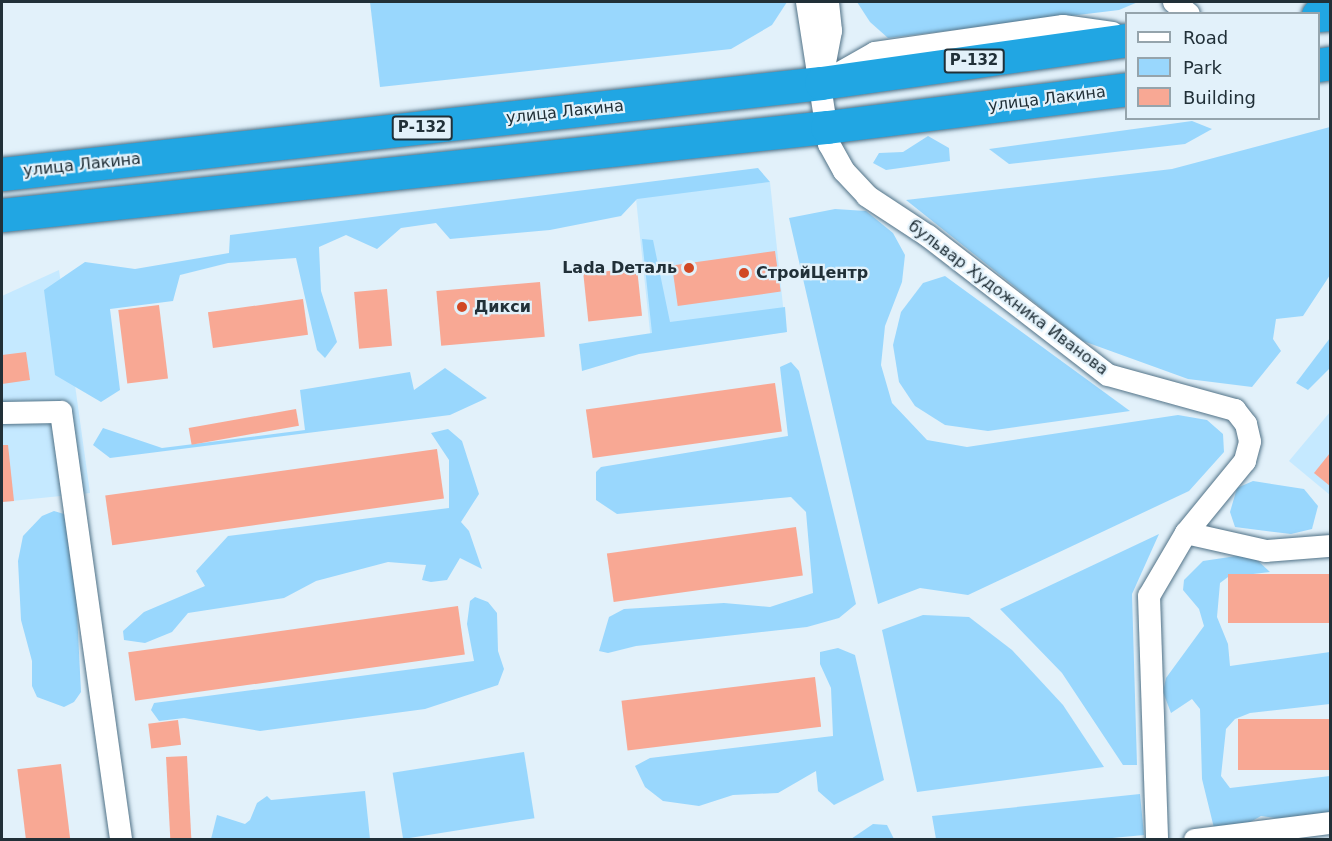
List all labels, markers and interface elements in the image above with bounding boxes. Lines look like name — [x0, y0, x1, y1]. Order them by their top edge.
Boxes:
legend — [1125, 12, 1320, 120]
text: Road — [1183, 27, 1228, 48]
road number: Р-132 — [942, 49, 1006, 73]
text: Park — [1183, 57, 1222, 78]
street label: улица Лакина — [987, 82, 1107, 116]
text: Building — [1183, 87, 1256, 108]
street label: улица Лакина — [505, 96, 625, 128]
road number: Р-132 — [390, 116, 454, 140]
street label: улица Лакина — [22, 149, 142, 181]
street label: бульвар Художника Иванова — [904, 217, 1112, 379]
place label: Lada Dеталь — [562, 258, 677, 278]
marker: Lada Dеталь — [682, 261, 696, 275]
place label: СтройЦентр — [756, 263, 868, 283]
marker: СтройЦентр — [737, 266, 751, 280]
place label: Дикси — [474, 297, 531, 317]
marker: Дикси — [455, 300, 469, 314]

